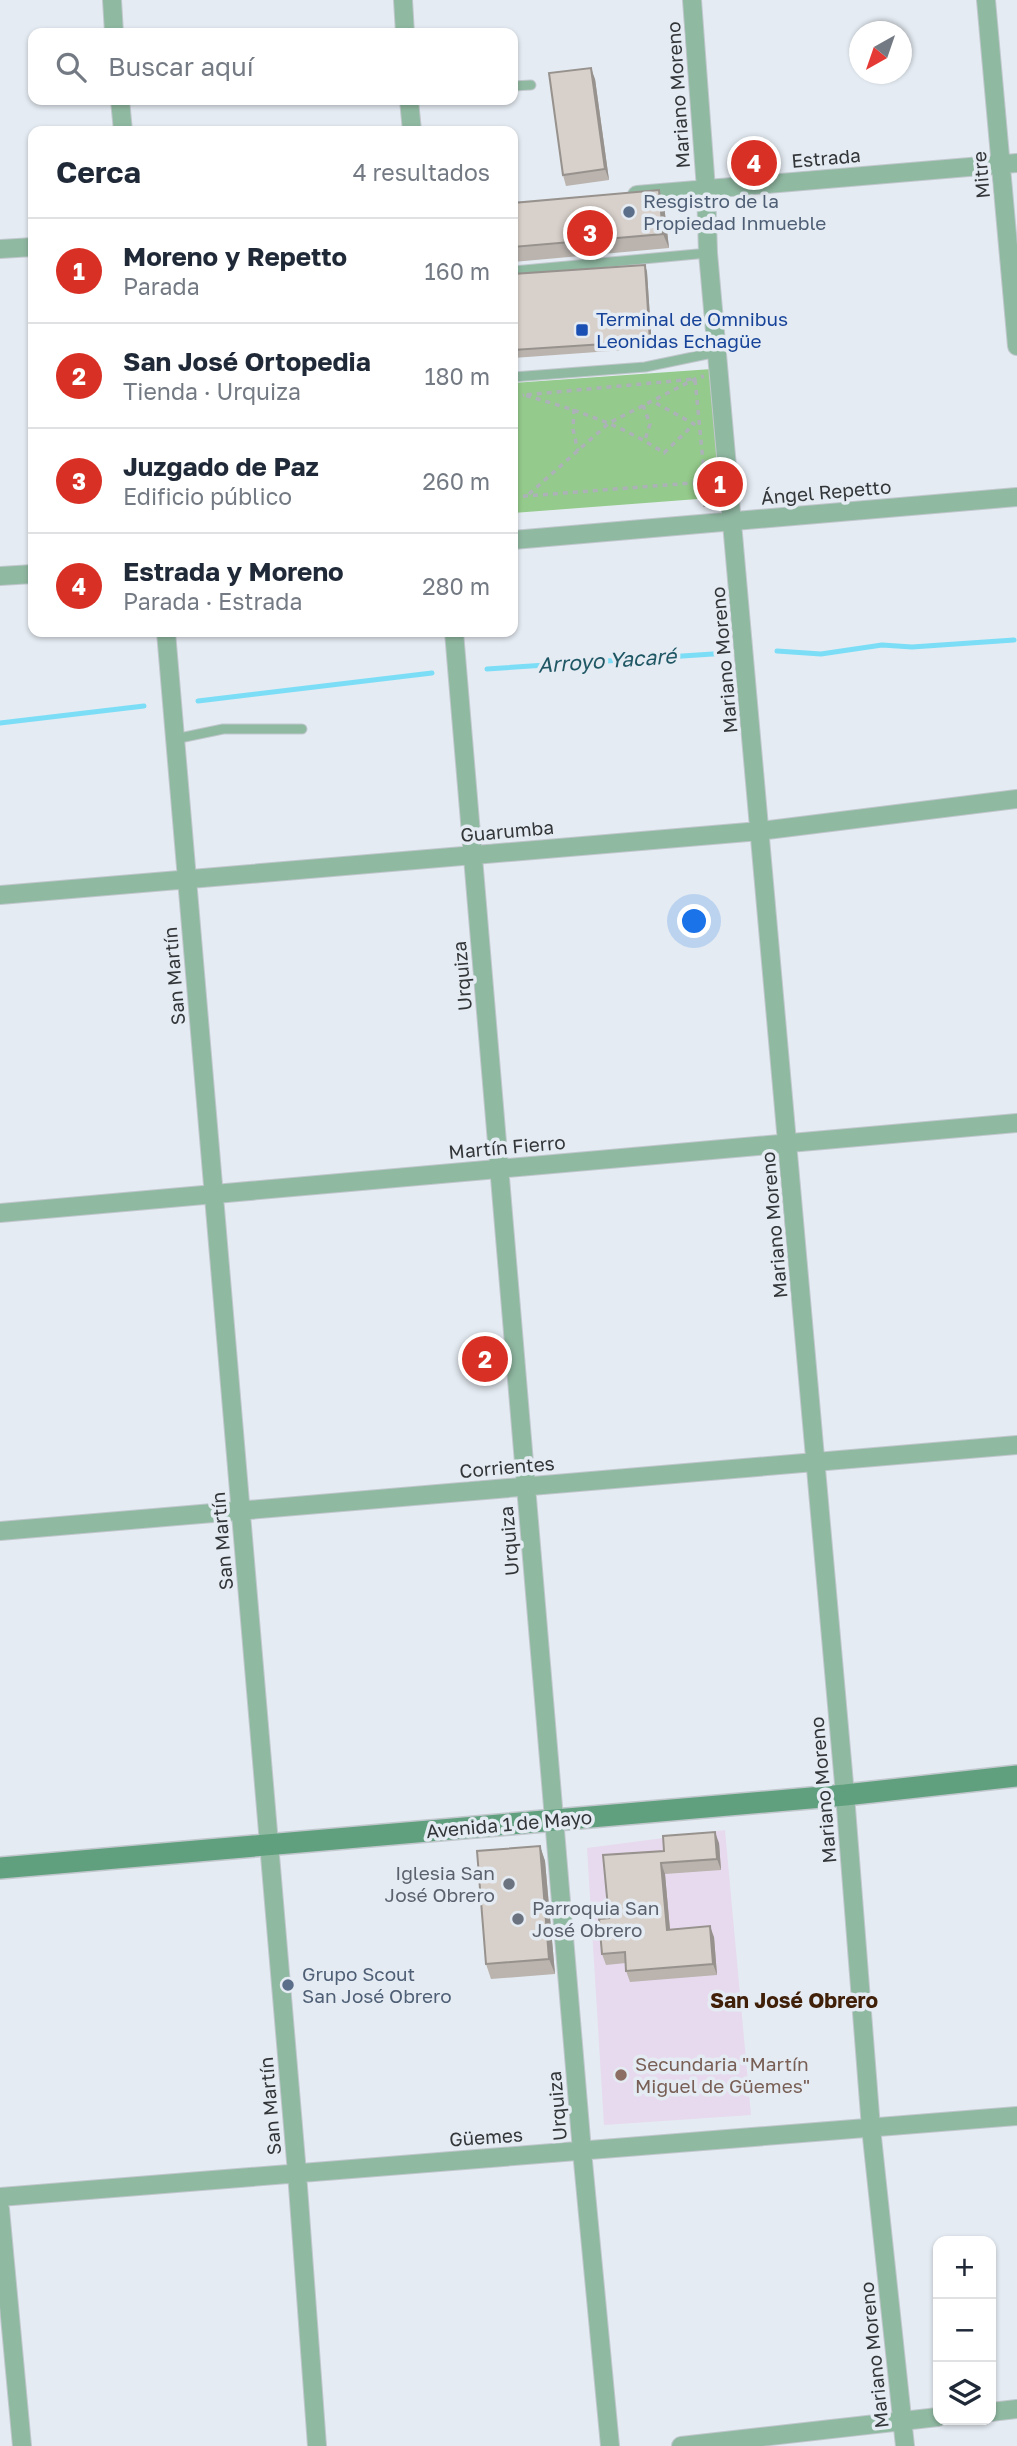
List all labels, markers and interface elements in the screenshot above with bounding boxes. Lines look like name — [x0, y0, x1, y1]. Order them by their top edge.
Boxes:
street label: Mariano Moreno — [661, 21, 694, 169]
north arrow — [849, 21, 912, 84]
search box — [28, 28, 518, 105]
icon: search — [52, 48, 90, 86]
text: Buscar aquí — [108, 51, 254, 82]
pin: 4 — [731, 137, 777, 189]
street label: Estrada — [790, 143, 862, 172]
street label: Mitre — [967, 150, 994, 200]
text: Cerca — [56, 154, 141, 190]
text: 4 resultados — [353, 158, 490, 186]
place label: Resgistro de la Propiedad Inmueble — [643, 189, 826, 234]
marker: Resgistro de la Propiedad Inmueble — [621, 204, 637, 220]
pin: 3 — [567, 207, 613, 259]
text: Moreno y Repetto — [123, 241, 347, 272]
text: 1 — [73, 257, 85, 285]
text: 160 m — [425, 257, 490, 285]
text: Parada — [123, 272, 200, 300]
place label: Terminal de Omnibus Leonidas Echagüe — [596, 307, 788, 352]
marker: Terminal de Omnibus Leonidas Echagüe — [574, 322, 590, 338]
text: San José Ortopedia — [123, 346, 371, 377]
text: 2 — [72, 362, 86, 390]
text: 180 m — [424, 362, 490, 390]
text: Tienda · Urquiza — [123, 377, 301, 405]
text: Juzgado de Paz — [123, 451, 319, 482]
pin: 1 — [697, 458, 743, 510]
text: 3 — [72, 467, 86, 495]
text: 260 m — [422, 467, 490, 495]
street label: Ángel Repetto — [760, 474, 892, 509]
text: Edificio público — [123, 482, 292, 510]
text: Estrada y Moreno — [123, 556, 344, 587]
text: 4 — [72, 572, 86, 600]
text: 280 m — [422, 572, 490, 600]
street label: Mariano Moreno — [706, 586, 741, 734]
text: Parada · Estrada — [123, 587, 302, 615]
water label: Arroyo Yacaré — [537, 642, 679, 678]
street label: Guarumba — [459, 815, 555, 846]
your location — [677, 904, 711, 938]
street label: San Martín — [158, 926, 189, 1026]
street label: Urquiza — [447, 940, 476, 1012]
street label: Martín Fierro — [447, 1130, 566, 1163]
street label: Mariano Moreno — [756, 1151, 791, 1299]
pin: 2 — [462, 1333, 508, 1385]
street label: Corrientes — [458, 1451, 555, 1482]
street label: San Martín — [206, 1491, 237, 1591]
street label: Urquiza — [494, 1505, 523, 1577]
street label: Mariano Moreno — [805, 1716, 840, 1864]
street label: Avenida 1 de Mayo — [425, 1805, 593, 1842]
place label: Iglesia San José Obrero — [385, 1861, 495, 1906]
marker: Iglesia San José Obrero — [501, 1876, 517, 1892]
place label: Parroquia San José Obrero — [532, 1896, 659, 1941]
marker: Parroquia San José Obrero — [510, 1911, 526, 1927]
place label: Grupo Scout San José Obrero — [302, 1962, 452, 2007]
marker: Grupo Scout San José Obrero — [280, 1977, 296, 1993]
district label: San José Obrero — [710, 1987, 878, 2013]
place label: Secundaria "Martín Miguel de Güemes" — [635, 2052, 810, 2097]
street label: San Martín — [254, 2056, 285, 2156]
marker: Secundaria "Martín Miguel de Güemes" — [613, 2067, 629, 2083]
street label: Urquiza — [542, 2070, 571, 2142]
street label: Güemes — [448, 2122, 524, 2151]
map controls — [933, 2236, 996, 2425]
button: + — [933, 2236, 996, 2299]
street label: Mariano Moreno — [854, 2281, 893, 2429]
button: − — [933, 2299, 996, 2362]
button: layers — [933, 2362, 996, 2425]

